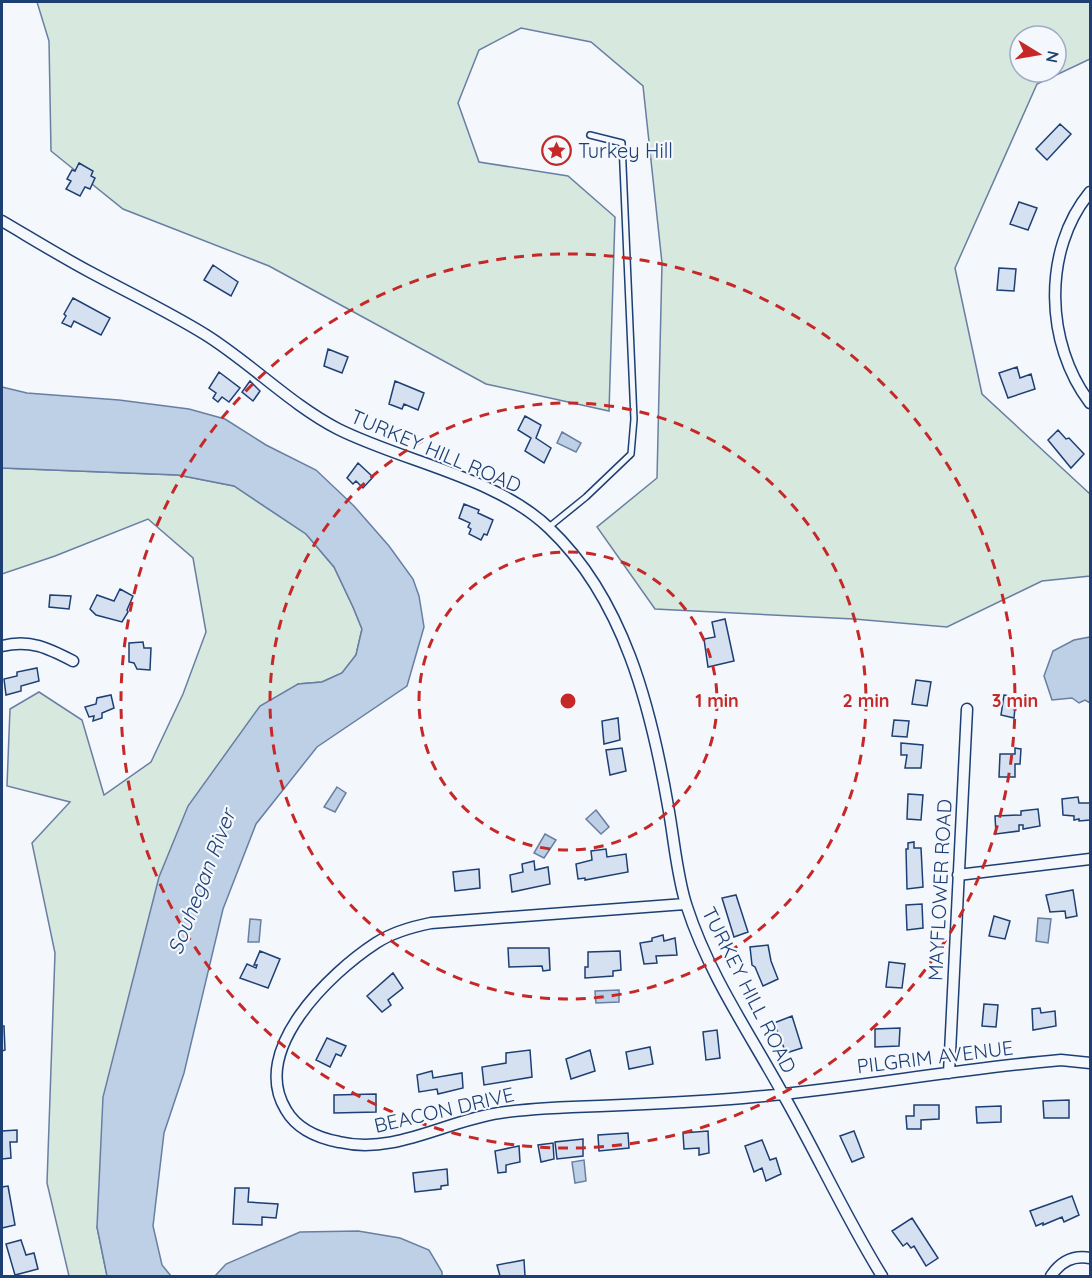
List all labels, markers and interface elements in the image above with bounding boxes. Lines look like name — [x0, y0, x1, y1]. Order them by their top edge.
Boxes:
north arrow — [1008, 24, 1068, 84]
text: N — [1042, 49, 1064, 65]
place icon: Turkey Hill — [541, 135, 573, 167]
place label: Turkey Hill — [578, 138, 673, 163]
street label: TURKEY HILL ROAD — [347, 403, 525, 498]
text: 1 min — [695, 689, 739, 712]
text: 2 min — [843, 689, 889, 712]
text: 3 min — [992, 689, 1038, 712]
centre of rings — [558, 691, 578, 711]
street label: MAYFLOWER ROAD — [922, 798, 957, 982]
water label: Souhegan River — [161, 803, 242, 958]
street label: TURKEY HILL ROAD — [697, 903, 802, 1077]
street label: PILGRIM AVENUE — [855, 1034, 1015, 1079]
street label: BEACON DRIVE — [371, 1081, 516, 1138]

